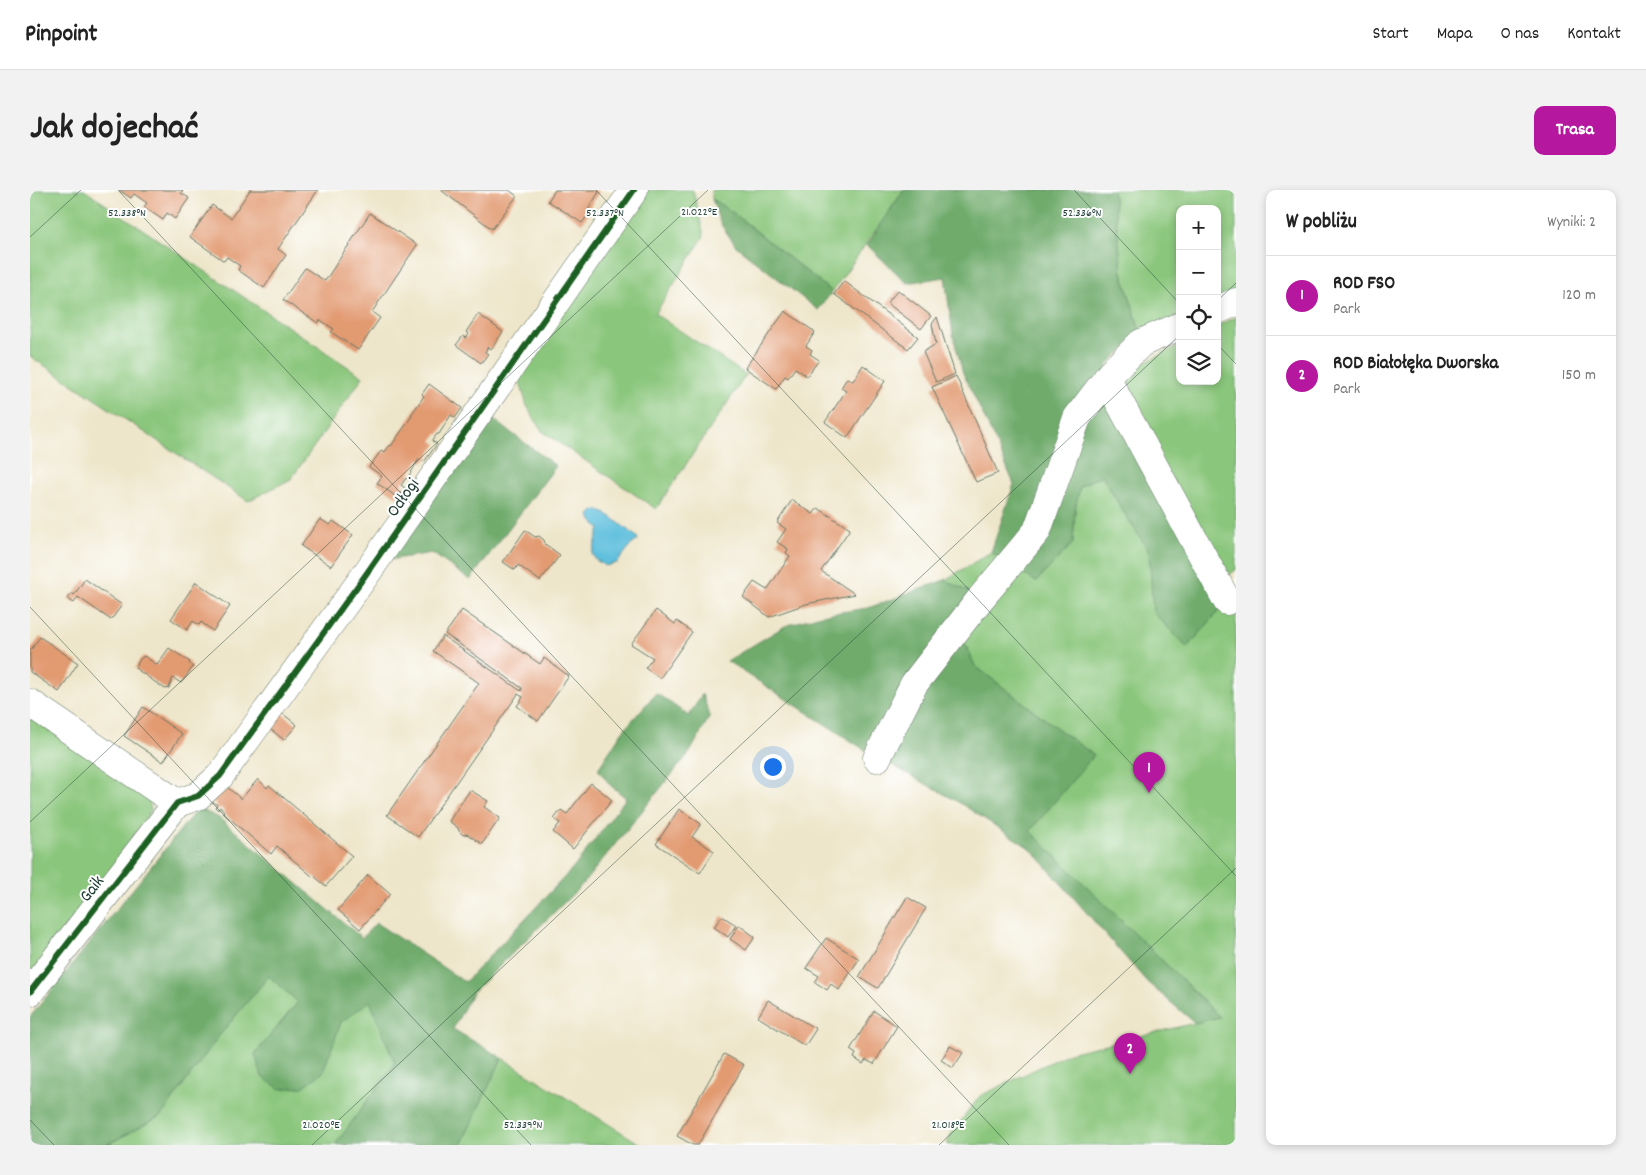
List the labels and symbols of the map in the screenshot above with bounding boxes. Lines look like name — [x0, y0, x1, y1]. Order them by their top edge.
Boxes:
text: 21.022°E — [681, 204, 718, 221]
text: 52.338°N — [108, 205, 146, 222]
text: 52.337°N — [586, 205, 624, 222]
text: 52.336°N — [1062, 205, 1102, 222]
street label: Odłogi — [382, 474, 426, 523]
pin: 1 — [1133, 752, 1165, 793]
your location — [760, 754, 786, 780]
street label: Gaik — [74, 871, 112, 908]
pin: 2 — [1114, 1033, 1146, 1074]
text: 21.020°E — [302, 1117, 340, 1134]
text: 52.339°N — [504, 1117, 542, 1134]
text: 21.018°E — [931, 1117, 965, 1134]

